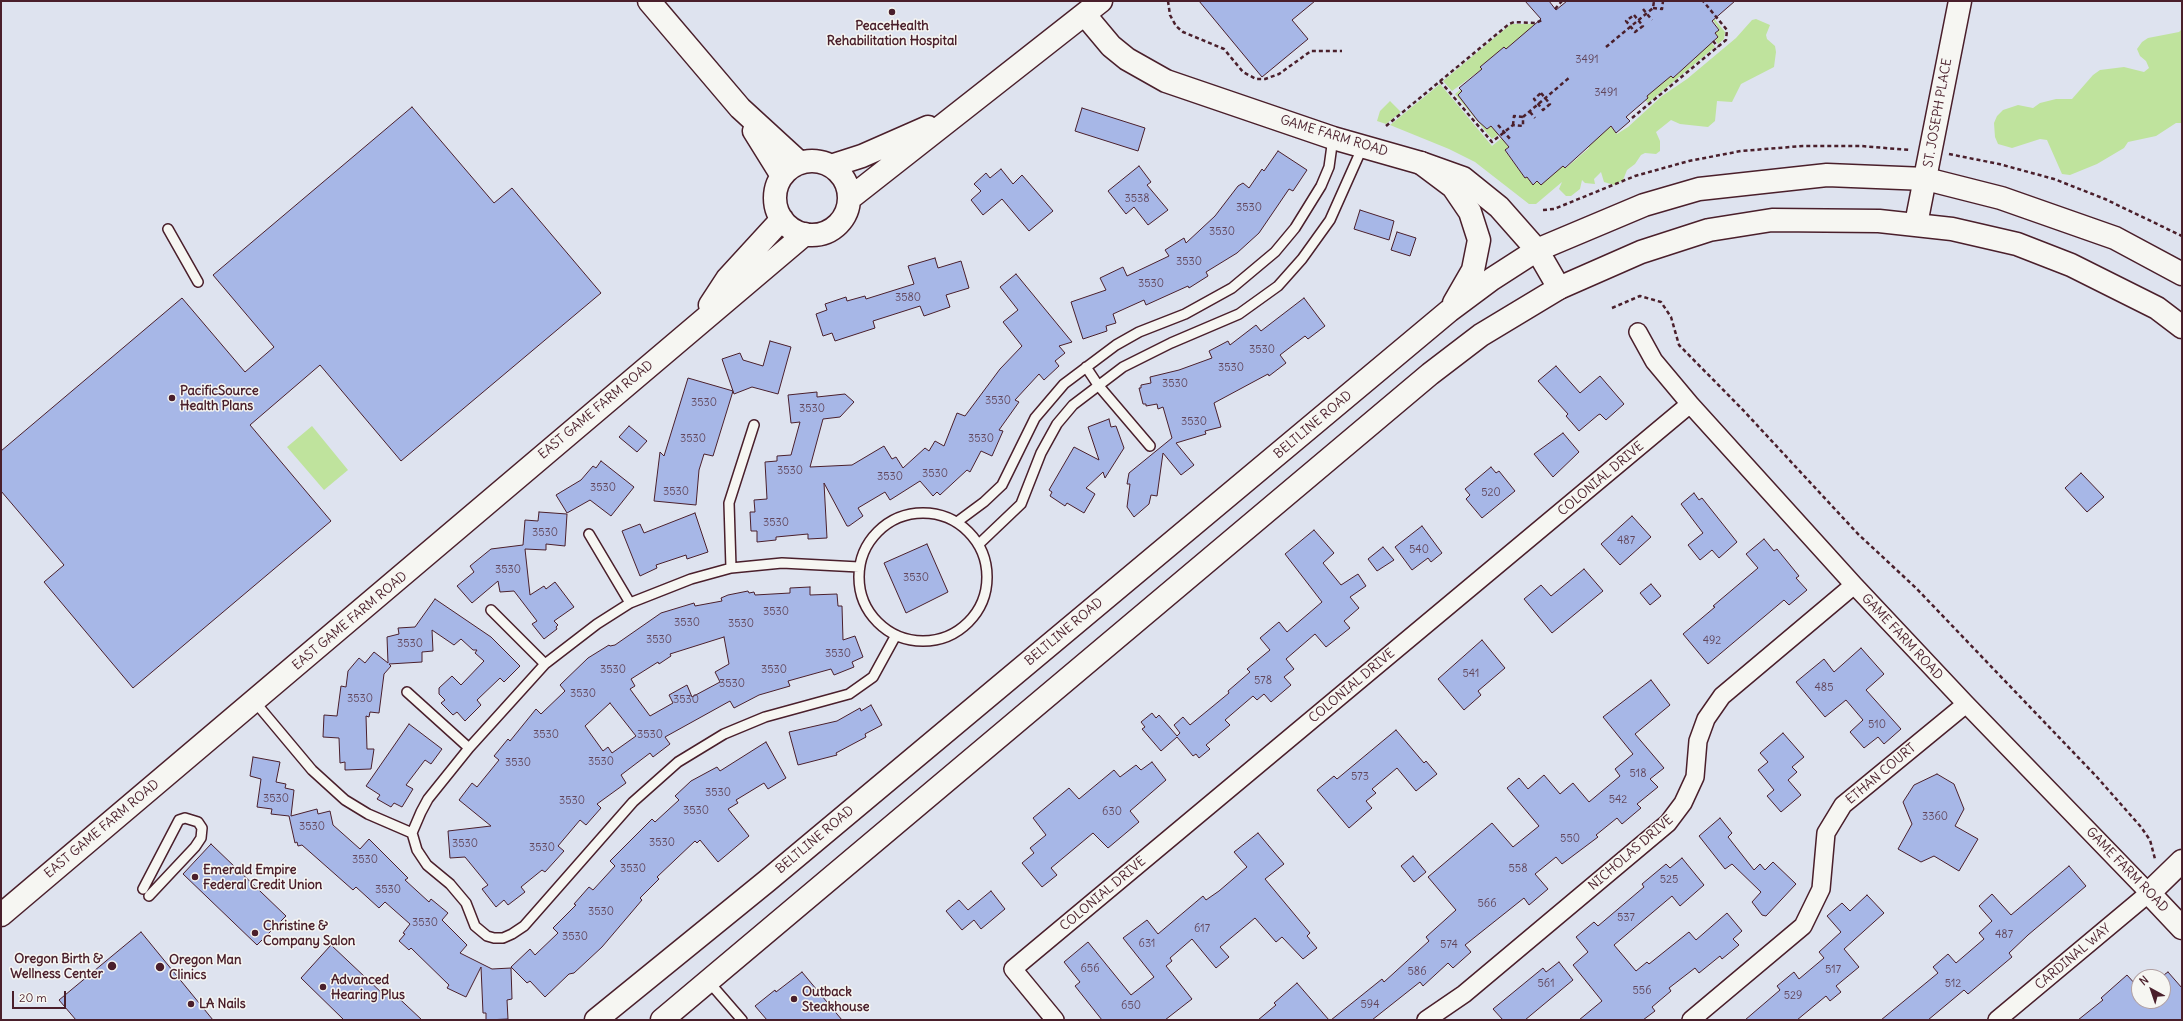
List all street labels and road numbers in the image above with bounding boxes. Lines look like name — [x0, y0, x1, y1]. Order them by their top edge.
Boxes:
street label: ST. JOSEPH PLACE — [1921, 57, 1955, 169]
street label: GAME FARM ROAD — [1278, 112, 1390, 160]
street label: EAST GAME FARM ROAD — [535, 357, 657, 463]
street label: BELTLINE ROAD — [1271, 388, 1355, 462]
street label: COLONIAL DRIVE — [1555, 439, 1647, 519]
street label: EAST GAME FARM ROAD — [289, 568, 411, 674]
street label: GAME FARM ROAD — [1858, 591, 1946, 683]
street label: BELTLINE ROAD — [1022, 595, 1106, 669]
street label: COLONIAL DRIVE — [1306, 646, 1398, 726]
street label: ETHAN COURT — [1843, 740, 1919, 808]
street label: EAST GAME FARM ROAD — [41, 776, 163, 882]
street label: BELTLINE ROAD — [773, 803, 857, 877]
street label: NICHOLAS DRIVE — [1586, 812, 1676, 894]
street label: GAME FARM ROAD — [2083, 824, 2171, 916]
street label: COLONIAL DRIVE — [1057, 854, 1149, 934]
street label: CARDINAL WAY — [2032, 921, 2114, 993]

